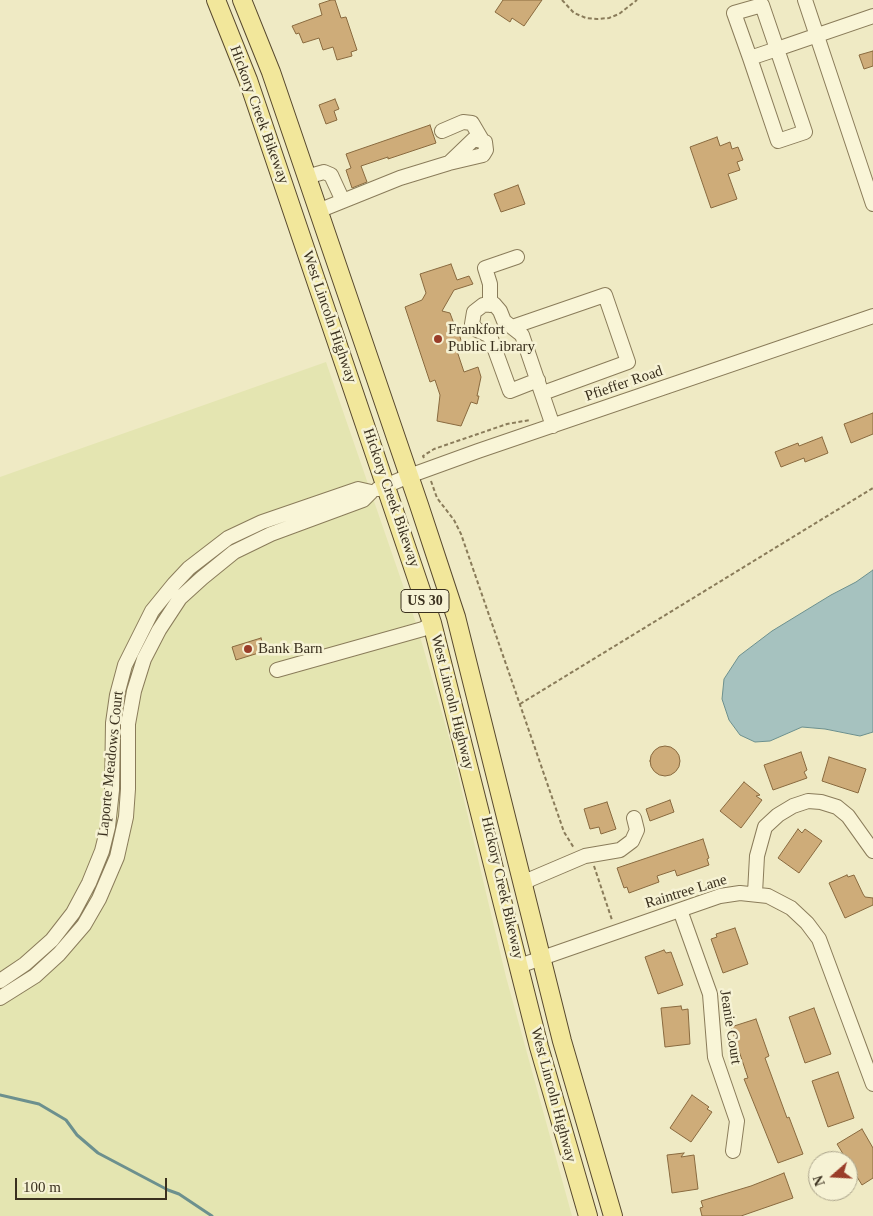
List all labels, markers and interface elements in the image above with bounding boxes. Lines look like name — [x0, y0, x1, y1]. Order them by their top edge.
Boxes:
street label: Hickory Creek Bikeway — [226, 43, 292, 187]
street label: West Lincoln Highway — [298, 248, 360, 386]
place label: Frankfort Public Library — [448, 321, 535, 356]
marker: Frankfort Public Library — [432, 333, 444, 345]
street label: Pfieffer Road — [583, 362, 665, 406]
street label: Hickory Creek Bikeway — [359, 426, 423, 570]
road number: US 30 — [401, 590, 449, 612]
street label: West Lincoln Highway — [426, 633, 478, 771]
place label: Bank Barn — [258, 640, 323, 658]
marker: Bank Barn — [242, 643, 254, 655]
street label: Laporte Meadows Court — [94, 690, 128, 838]
street label: Hickory Creek Bikeway — [477, 815, 527, 961]
street label: Raintree Lane — [643, 871, 729, 913]
street label: Jeanie Court — [715, 988, 745, 1066]
street label: West Lincoln Highway — [526, 1026, 580, 1164]
north arrow — [808, 1151, 858, 1201]
scale bar — [18, 1168, 170, 1200]
text: N — [811, 1173, 828, 1188]
text: 100 m — [23, 1179, 61, 1195]

